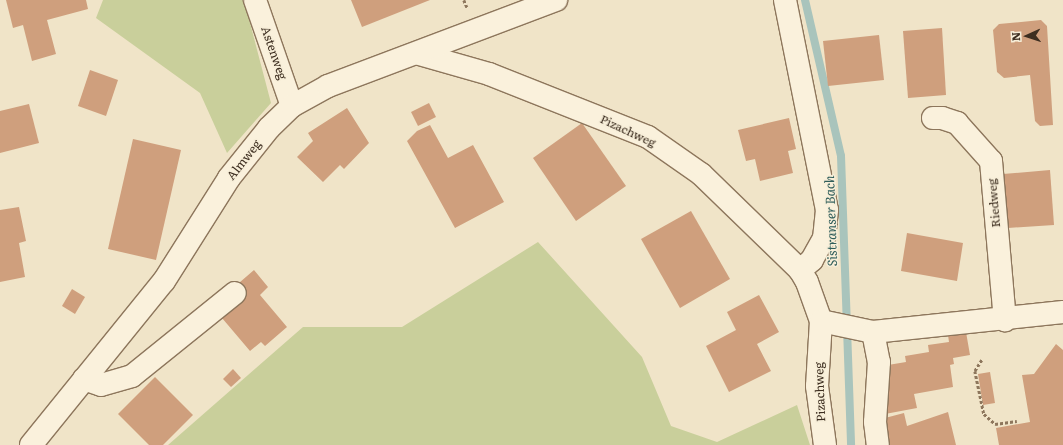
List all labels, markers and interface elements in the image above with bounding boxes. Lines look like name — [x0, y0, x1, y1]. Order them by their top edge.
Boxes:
north arrow — [1007, 16, 1047, 56]
street label: Astenweg — [258, 24, 290, 82]
text: N — [1007, 32, 1023, 42]
street label: Pizachweg — [598, 112, 658, 150]
street label: Almweg — [224, 137, 264, 183]
water label: Sistranser Bach — [822, 175, 840, 267]
street label: Riedweg — [985, 178, 1003, 228]
street label: Pizachweg — [812, 362, 828, 422]

